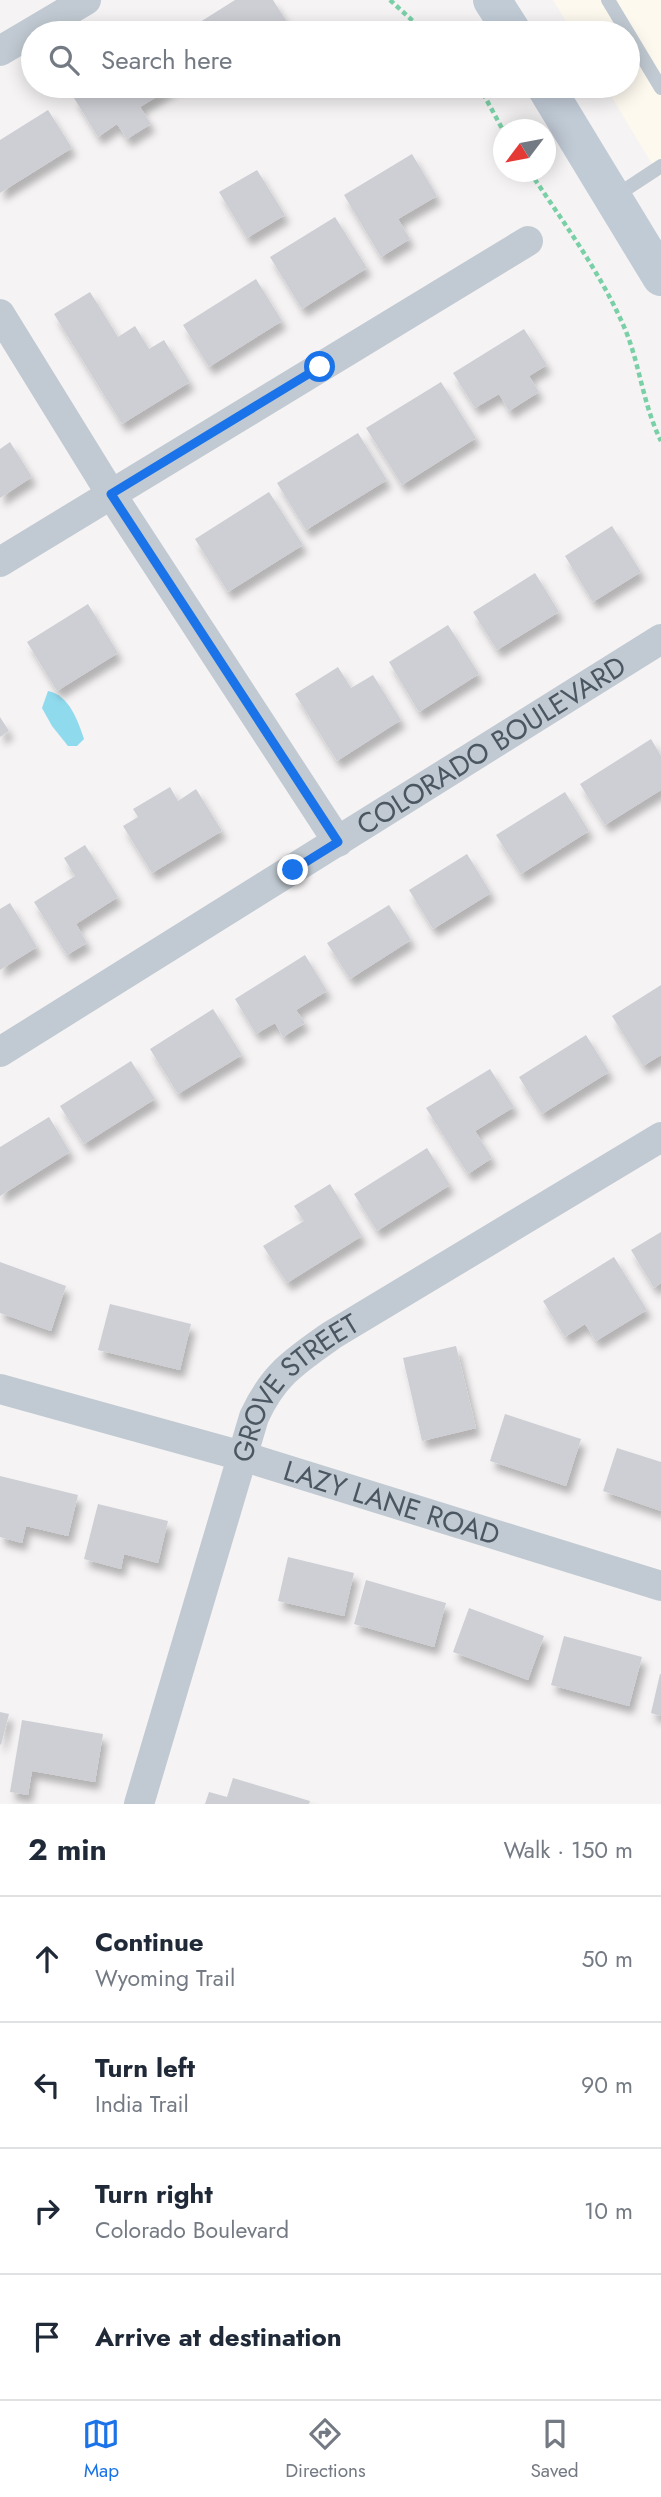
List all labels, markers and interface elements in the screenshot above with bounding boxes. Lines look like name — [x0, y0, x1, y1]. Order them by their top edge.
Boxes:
search box — [21, 21, 640, 98]
icon: search — [45, 41, 83, 79]
text: Search here — [101, 41, 233, 79]
north arrow — [493, 119, 556, 182]
route start — [304, 351, 335, 382]
street label: COLORADO BOULEVARD — [348, 645, 634, 845]
route end — [277, 854, 308, 885]
street label: GROVE STREET — [221, 1303, 366, 1467]
street label: LAZY LANE ROAD — [279, 1450, 505, 1555]
text: 2 min — [28, 1828, 107, 1871]
text: Walk · 150 m — [503, 1833, 633, 1867]
text: Continue — [95, 1923, 204, 1961]
icon: ahead — [28, 1940, 66, 1978]
text: 50 m — [581, 1942, 633, 1976]
text: Wyoming Trail — [95, 1961, 235, 1995]
text: Turn left — [95, 2049, 195, 2087]
icon: left — [28, 2066, 66, 2104]
text: 90 m — [581, 2068, 633, 2102]
text: India Trail — [95, 2087, 189, 2121]
text: Turn right — [95, 2175, 213, 2213]
icon: right — [28, 2192, 66, 2230]
text: 10 m — [584, 2194, 633, 2228]
text: Colorado Boulevard — [95, 2213, 289, 2247]
icon: arrive — [28, 2318, 66, 2356]
text: Arrive at destination — [95, 2318, 342, 2356]
tab: Map — [82, 2415, 120, 2484]
tab: Directions — [285, 2415, 366, 2484]
tab: Saved — [530, 2415, 579, 2484]

